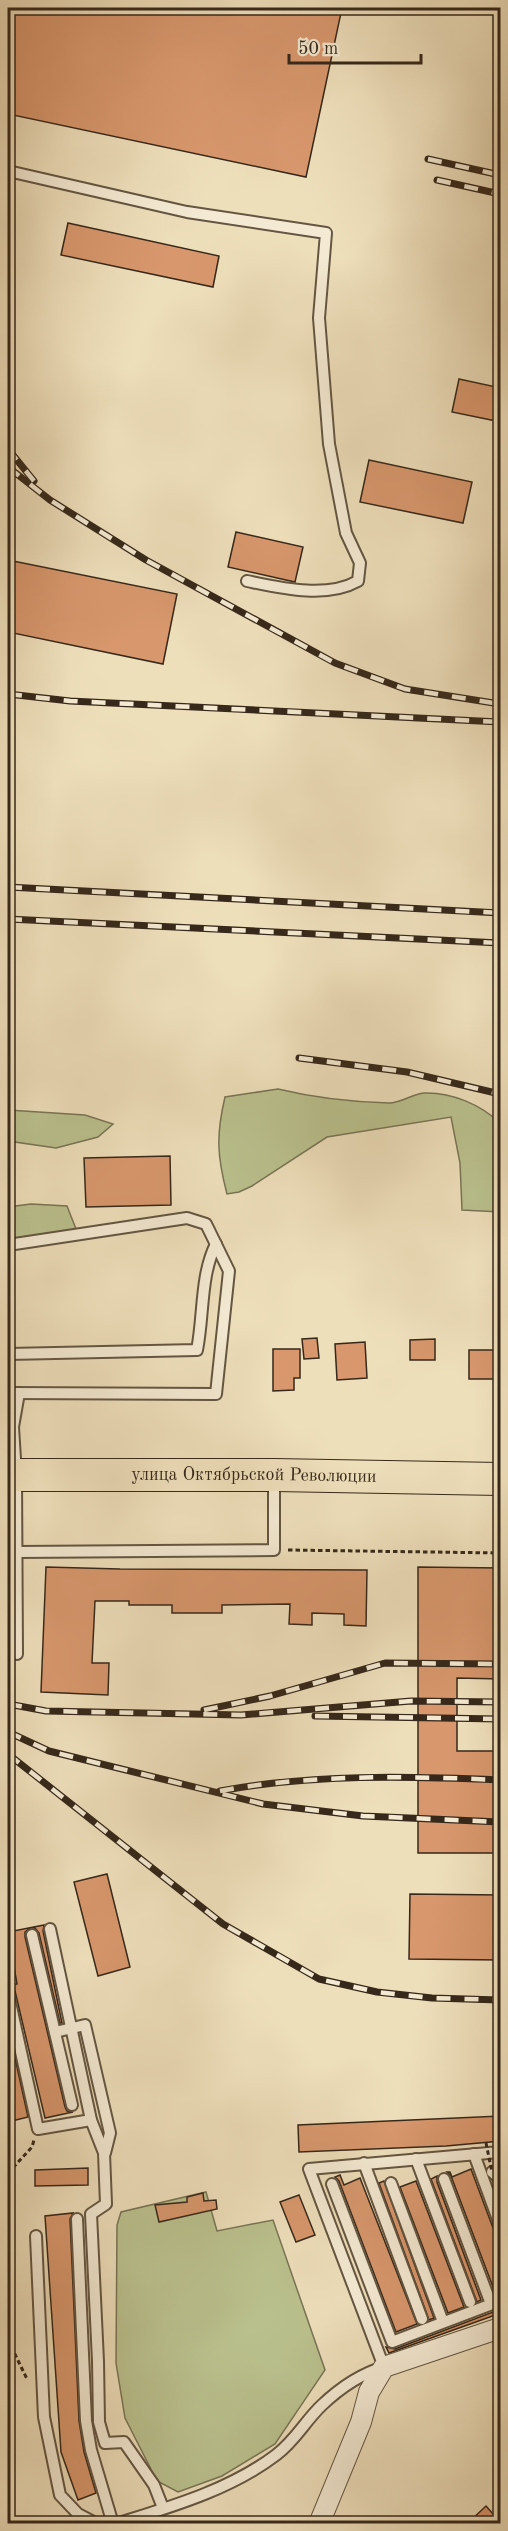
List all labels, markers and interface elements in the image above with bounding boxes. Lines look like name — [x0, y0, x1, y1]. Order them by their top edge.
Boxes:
scale bar — [289, 27, 421, 65]
text: 50 m — [298, 40, 338, 58]
street label: улица Октябрьской Революции — [131, 1466, 377, 1486]

